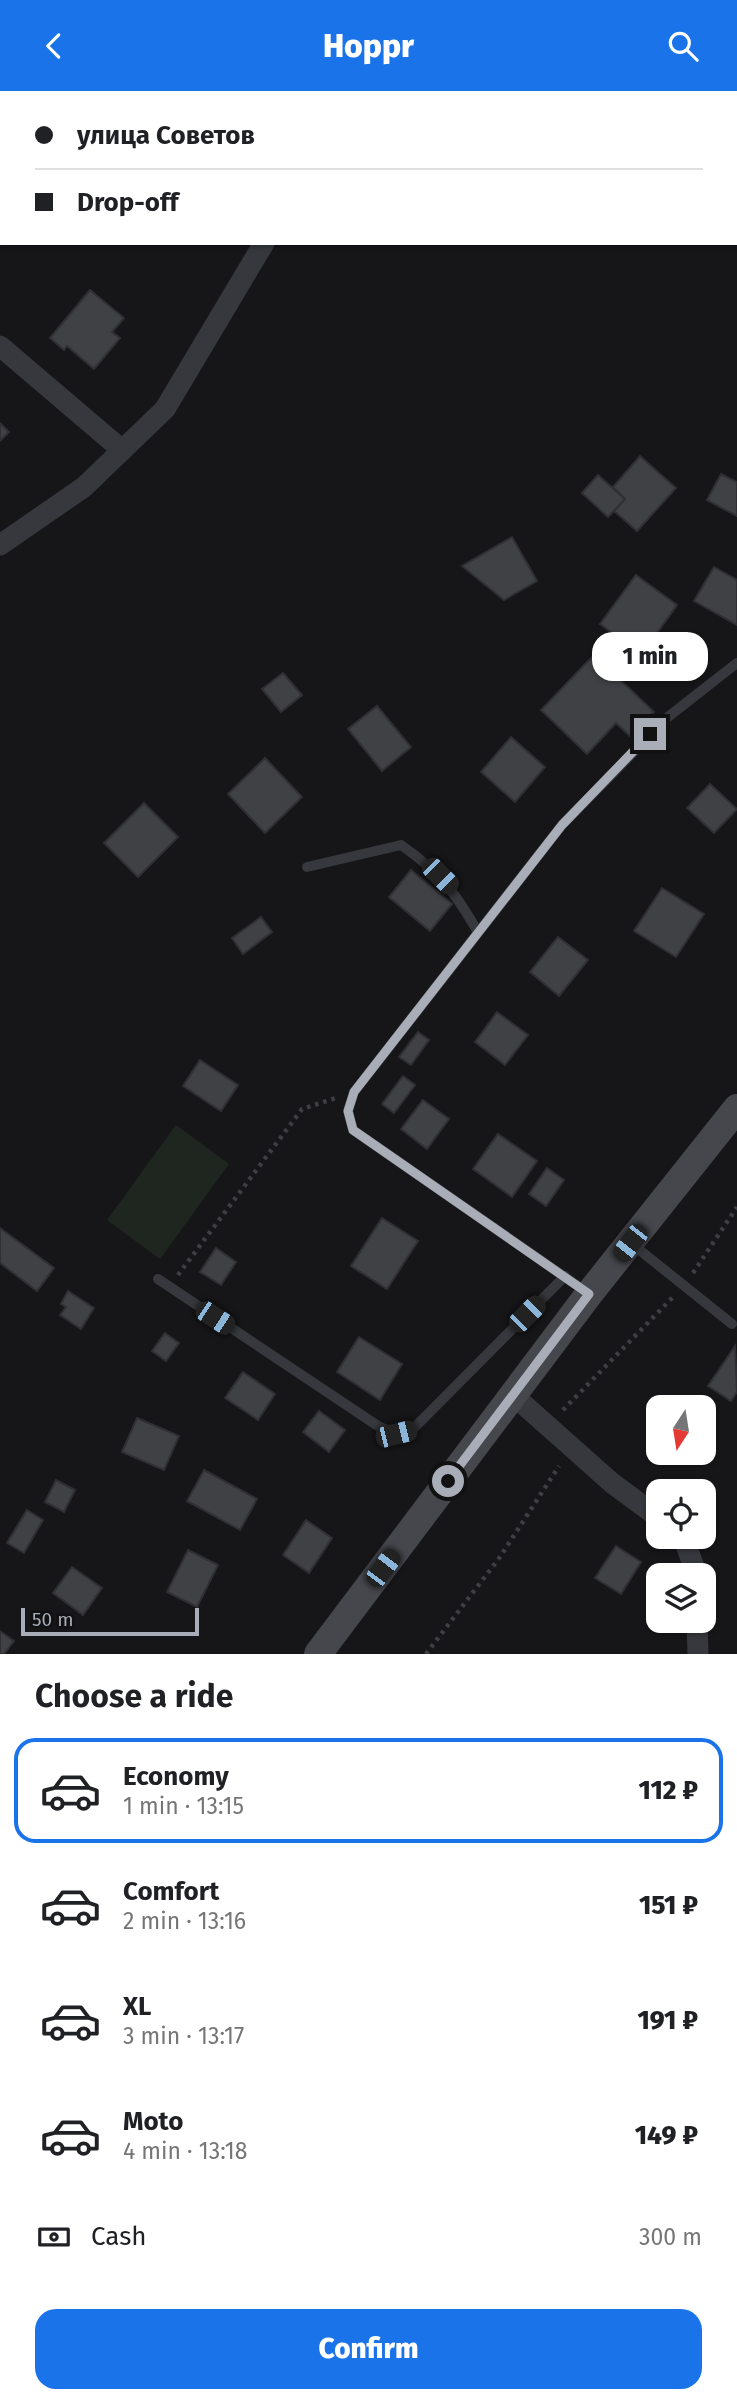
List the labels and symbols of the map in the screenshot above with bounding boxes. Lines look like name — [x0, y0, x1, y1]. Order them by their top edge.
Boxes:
callout: 1 min — [592, 633, 708, 681]
route end — [634, 718, 666, 750]
car — [418, 854, 463, 898]
car — [609, 1220, 652, 1266]
car — [505, 1292, 550, 1336]
car — [192, 1298, 239, 1338]
north arrow — [646, 1395, 716, 1465]
car — [374, 1419, 419, 1449]
route start — [432, 1465, 464, 1497]
car — [362, 1545, 405, 1591]
scale bar — [21, 1605, 200, 1637]

